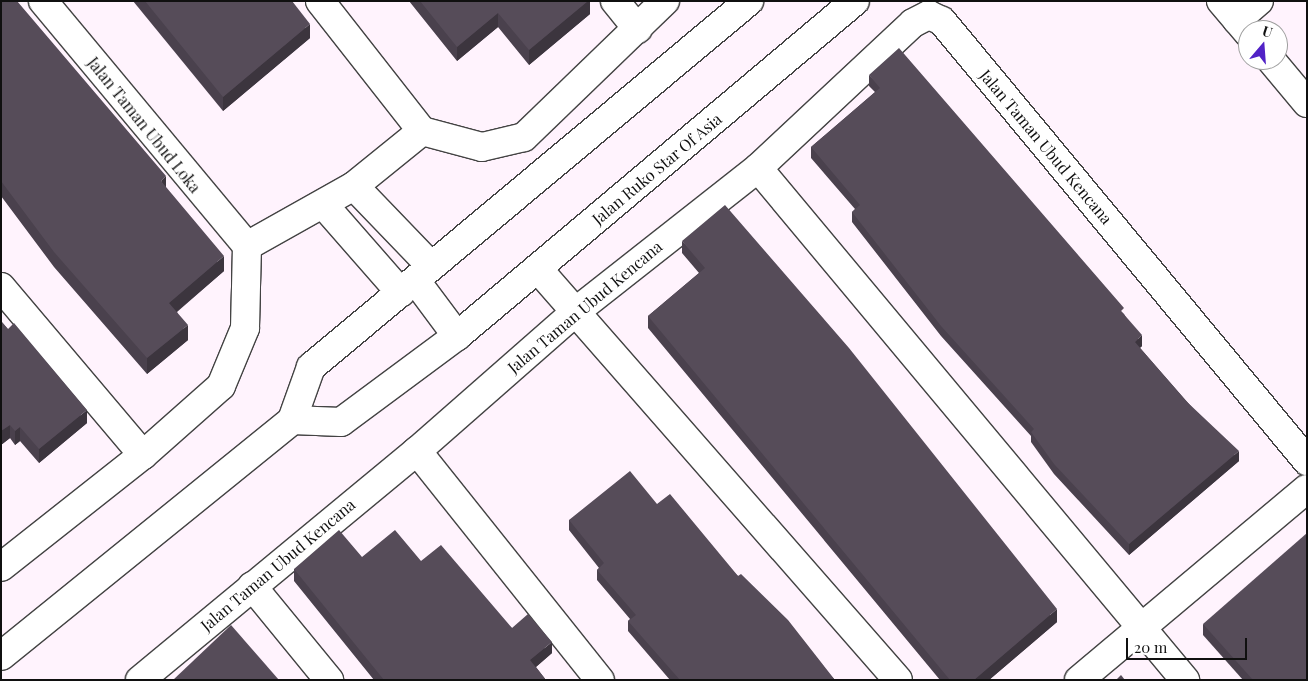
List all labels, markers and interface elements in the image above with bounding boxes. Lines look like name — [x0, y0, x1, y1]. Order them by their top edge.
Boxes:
north arrow — [1238, 20, 1288, 70]
text: U — [1260, 21, 1275, 42]
street label: Jalan Taman Ubud Loka — [83, 53, 205, 197]
street label: Jalan Taman Ubud Kencana — [976, 66, 1116, 228]
street label: Jalan Ruko Star Of Asia — [588, 109, 726, 229]
street label: Jalan Taman Ubud Kencana — [504, 237, 666, 377]
street label: Jalan Taman Ubud Kencana — [197, 495, 359, 635]
scale bar — [1128, 628, 1249, 660]
text: 20 m — [1134, 637, 1167, 657]

